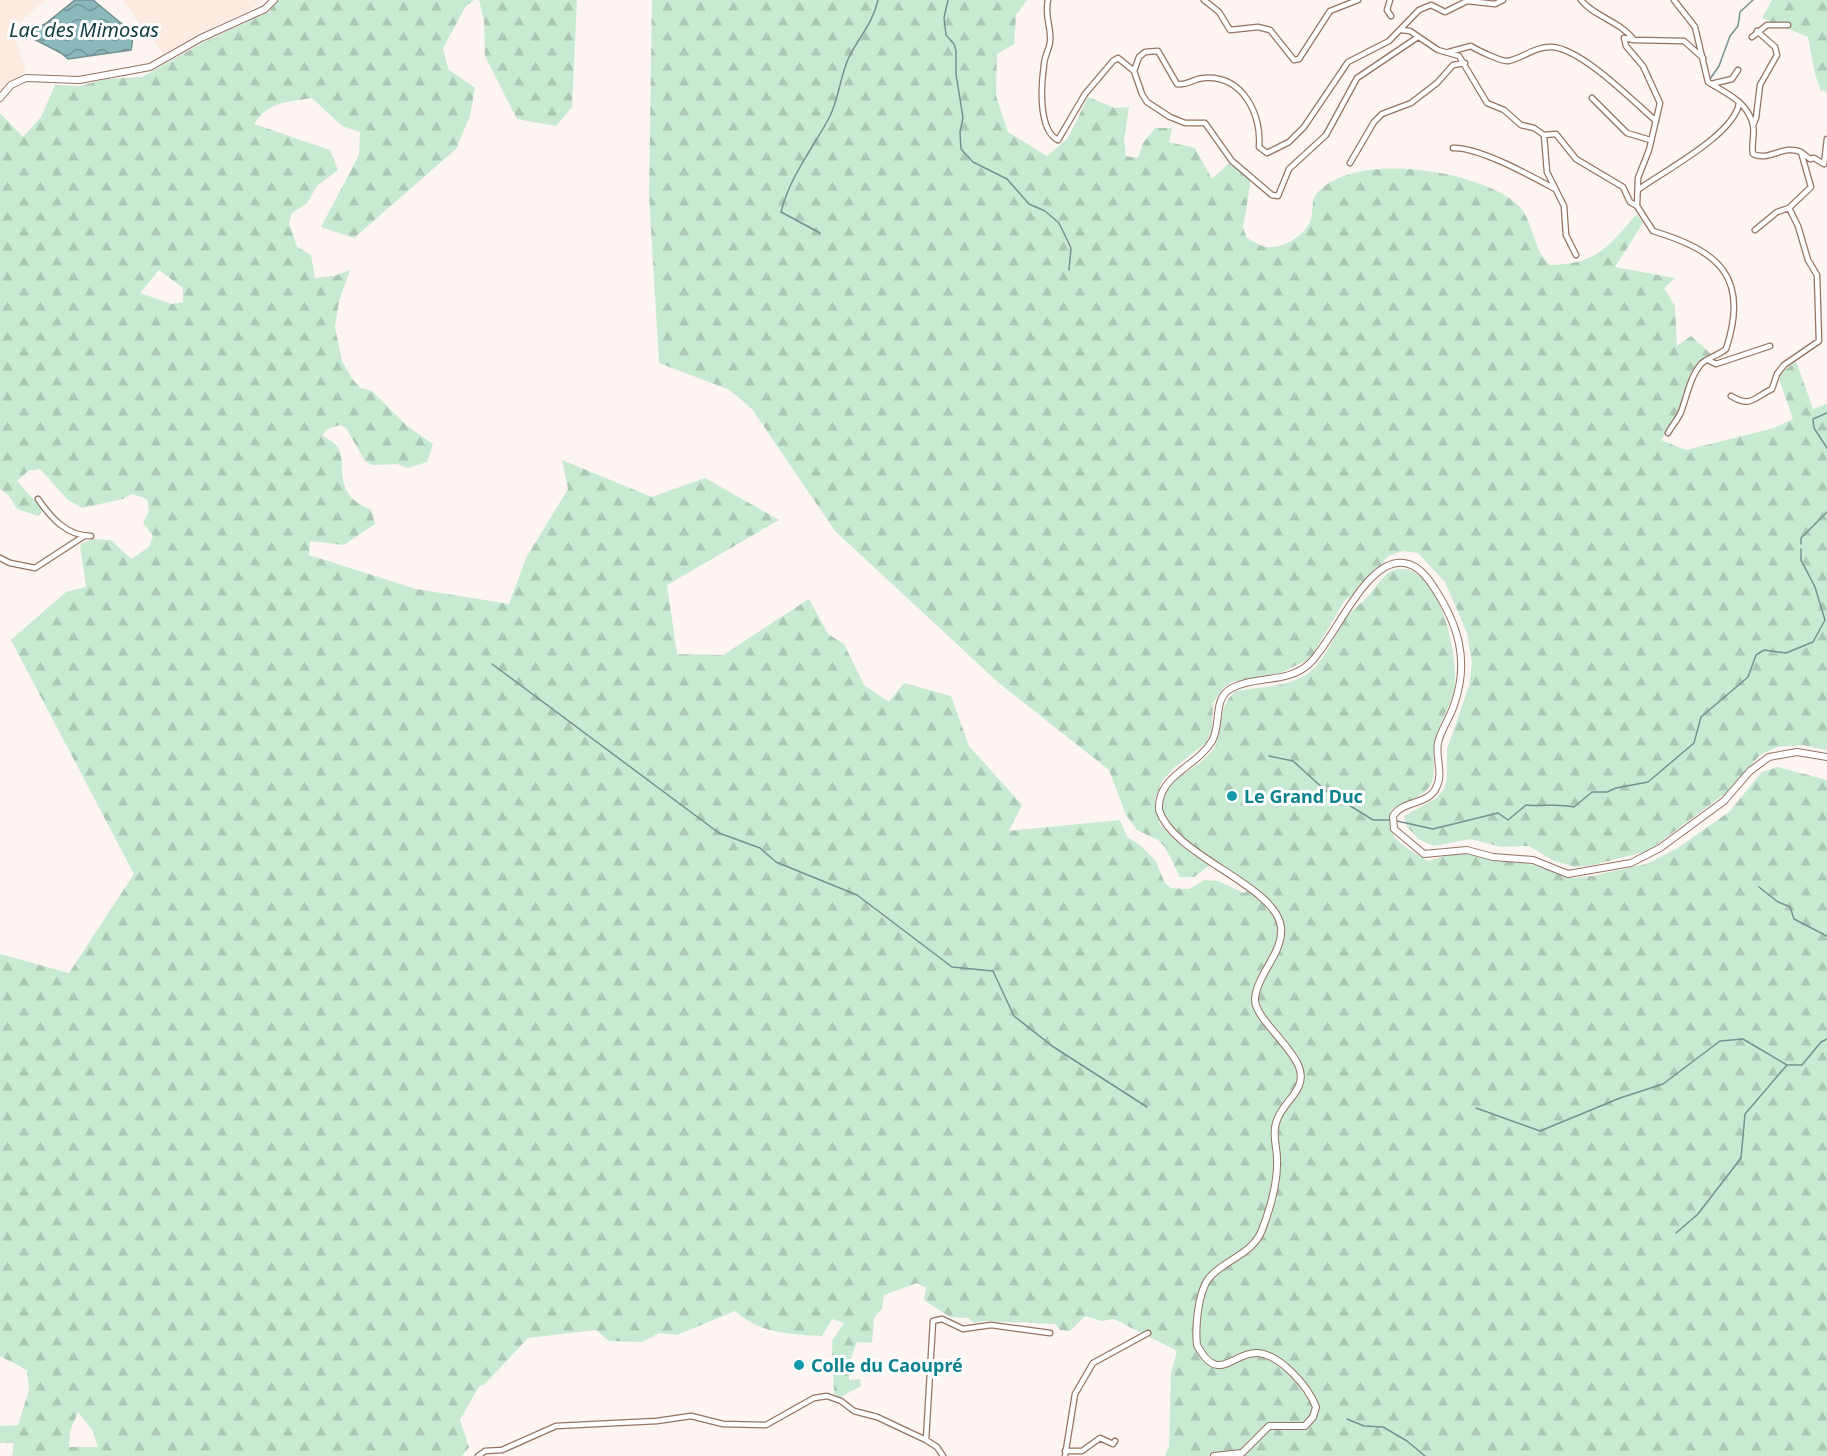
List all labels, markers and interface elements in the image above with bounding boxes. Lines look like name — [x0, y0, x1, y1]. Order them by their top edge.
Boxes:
water label: Lac des Mimosas — [9, 16, 159, 43]
place label: Le Grand Duc — [1244, 784, 1363, 808]
marker: Le Grand Duc — [1225, 789, 1239, 803]
place label: Colle du Caoupré — [811, 1353, 963, 1377]
marker: Colle du Caoupré — [792, 1358, 806, 1372]

